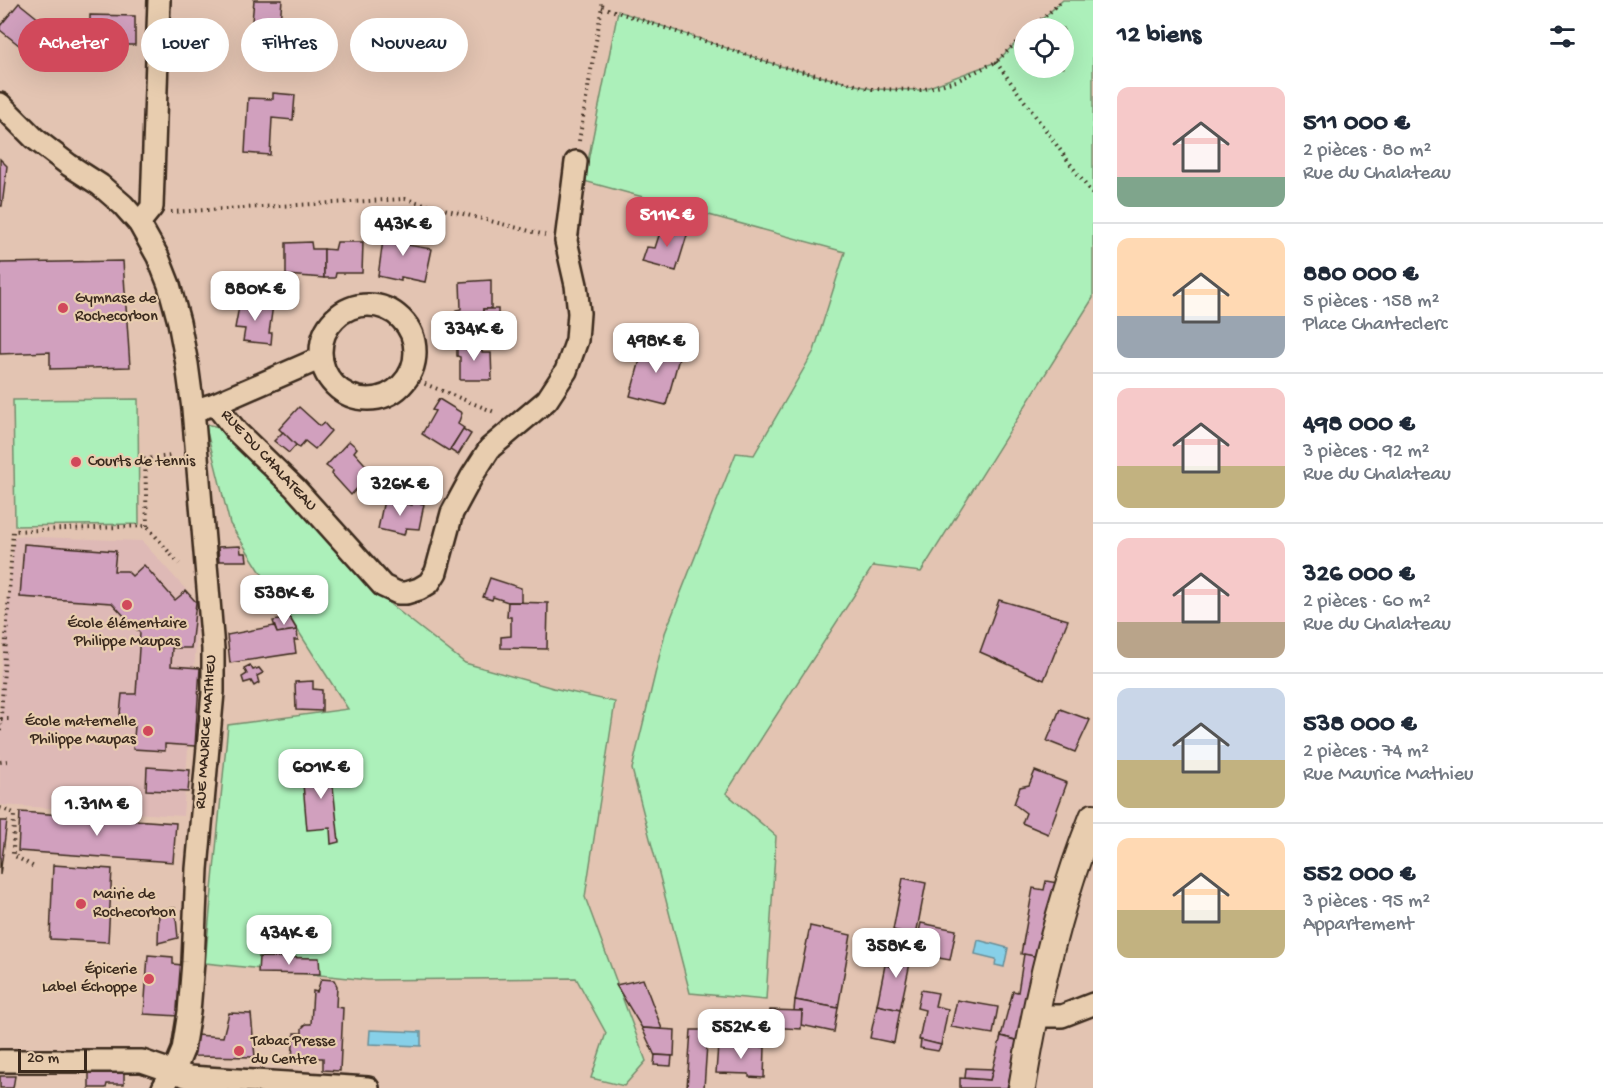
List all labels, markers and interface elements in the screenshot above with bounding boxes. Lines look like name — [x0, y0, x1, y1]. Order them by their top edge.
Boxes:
chip: Acheter — [18, 18, 129, 72]
chip: Louer — [141, 18, 229, 72]
chip: Filtres — [241, 18, 338, 72]
chip: Nouveau — [350, 18, 468, 72]
map controls — [1014, 18, 1074, 78]
button: locate — [1014, 18, 1074, 78]
icon: filters — [1546, 20, 1579, 53]
text: 12 biens — [1117, 21, 1201, 52]
text: 511 000 € — [1303, 109, 1410, 140]
icon: home — [1165, 111, 1237, 183]
text: 2 pièces · 80 m² — [1303, 140, 1431, 163]
text: Rue du Chalateau — [1303, 163, 1451, 186]
pin: 511K € — [618, 197, 716, 248]
text: 511K € — [640, 205, 694, 228]
pin: 443K € — [354, 206, 452, 257]
text: 443K € — [375, 214, 431, 237]
text: 880 000 € — [1303, 260, 1418, 291]
icon: home — [1165, 262, 1237, 334]
pin: 880K € — [206, 271, 304, 322]
text: 880K € — [225, 279, 285, 302]
place label: Gymnase de Rochecorbon — [75, 290, 158, 327]
text: 5 pièces · 158 m² — [1303, 291, 1439, 314]
marker: Gymnase de Rochecorbon — [56, 301, 70, 315]
pin: 334K € — [425, 311, 523, 362]
text: Place Chanteclerc — [1303, 314, 1447, 337]
text: 334K € — [445, 319, 503, 342]
pin: 498K € — [607, 323, 705, 374]
text: 498K € — [627, 331, 685, 354]
street label: RUE DU CHALATEAU — [216, 406, 320, 516]
text: 498 000 € — [1303, 410, 1415, 441]
icon: home — [1165, 412, 1237, 484]
text: 3 pièces · 92 m² — [1303, 441, 1430, 464]
place label: Courts de tennis — [88, 453, 196, 472]
marker: Courts de tennis — [69, 455, 83, 469]
text: Rue du Chalateau — [1303, 464, 1451, 487]
pin: 326K € — [351, 466, 449, 517]
text: 326K € — [371, 474, 429, 497]
text: 326 000 € — [1303, 560, 1415, 591]
icon: home — [1165, 562, 1237, 634]
pin: 538K € — [235, 575, 333, 626]
text: 538K € — [254, 583, 314, 606]
text: 2 pièces · 60 m² — [1303, 591, 1431, 614]
marker: École élémentaire Philippe Maupas — [120, 598, 134, 612]
text: Rue du Chalateau — [1303, 614, 1451, 637]
place label: École élémentaire Philippe Maupas — [67, 615, 187, 652]
street label: RUE MAURICE MATHIEU — [192, 654, 222, 810]
text: 538 000 € — [1303, 710, 1417, 741]
icon: home — [1165, 712, 1237, 784]
place label: École maternelle Philippe Maupas — [25, 713, 137, 750]
marker: École maternelle Philippe Maupas — [141, 724, 155, 738]
text: 2 pièces · 74 m² — [1303, 741, 1429, 764]
pin: 601K € — [272, 749, 370, 800]
text: 601K € — [292, 757, 350, 780]
text: Rue Maurice Mathieu — [1303, 764, 1474, 787]
pin: 1.31M € — [42, 786, 152, 837]
text: 1.31M € — [65, 794, 129, 817]
text: 552 000 € — [1303, 860, 1415, 891]
icon: home — [1165, 862, 1237, 934]
place label: Mairie de Rochecorbon — [93, 886, 176, 923]
text: 3 pièces · 95 m² — [1303, 891, 1430, 914]
marker: Mairie de Rochecorbon — [74, 897, 88, 911]
text: Appartement — [1303, 914, 1413, 937]
pin: 434K € — [240, 915, 338, 966]
text: 434K € — [261, 923, 317, 946]
pin: 358K € — [847, 928, 945, 979]
text: 358K € — [866, 936, 926, 959]
place label: Épicerie Label Échoppe — [42, 961, 138, 998]
marker: Épicerie Label Échoppe — [142, 972, 156, 986]
pin: 552K € — [692, 1009, 790, 1060]
text: 552K € — [712, 1017, 770, 1040]
place label: Tabac Presse du Centre — [250, 1033, 336, 1070]
marker: Tabac Presse du Centre — [232, 1044, 246, 1058]
scale bar — [18, 1046, 87, 1074]
text: 20 m — [27, 1050, 59, 1069]

